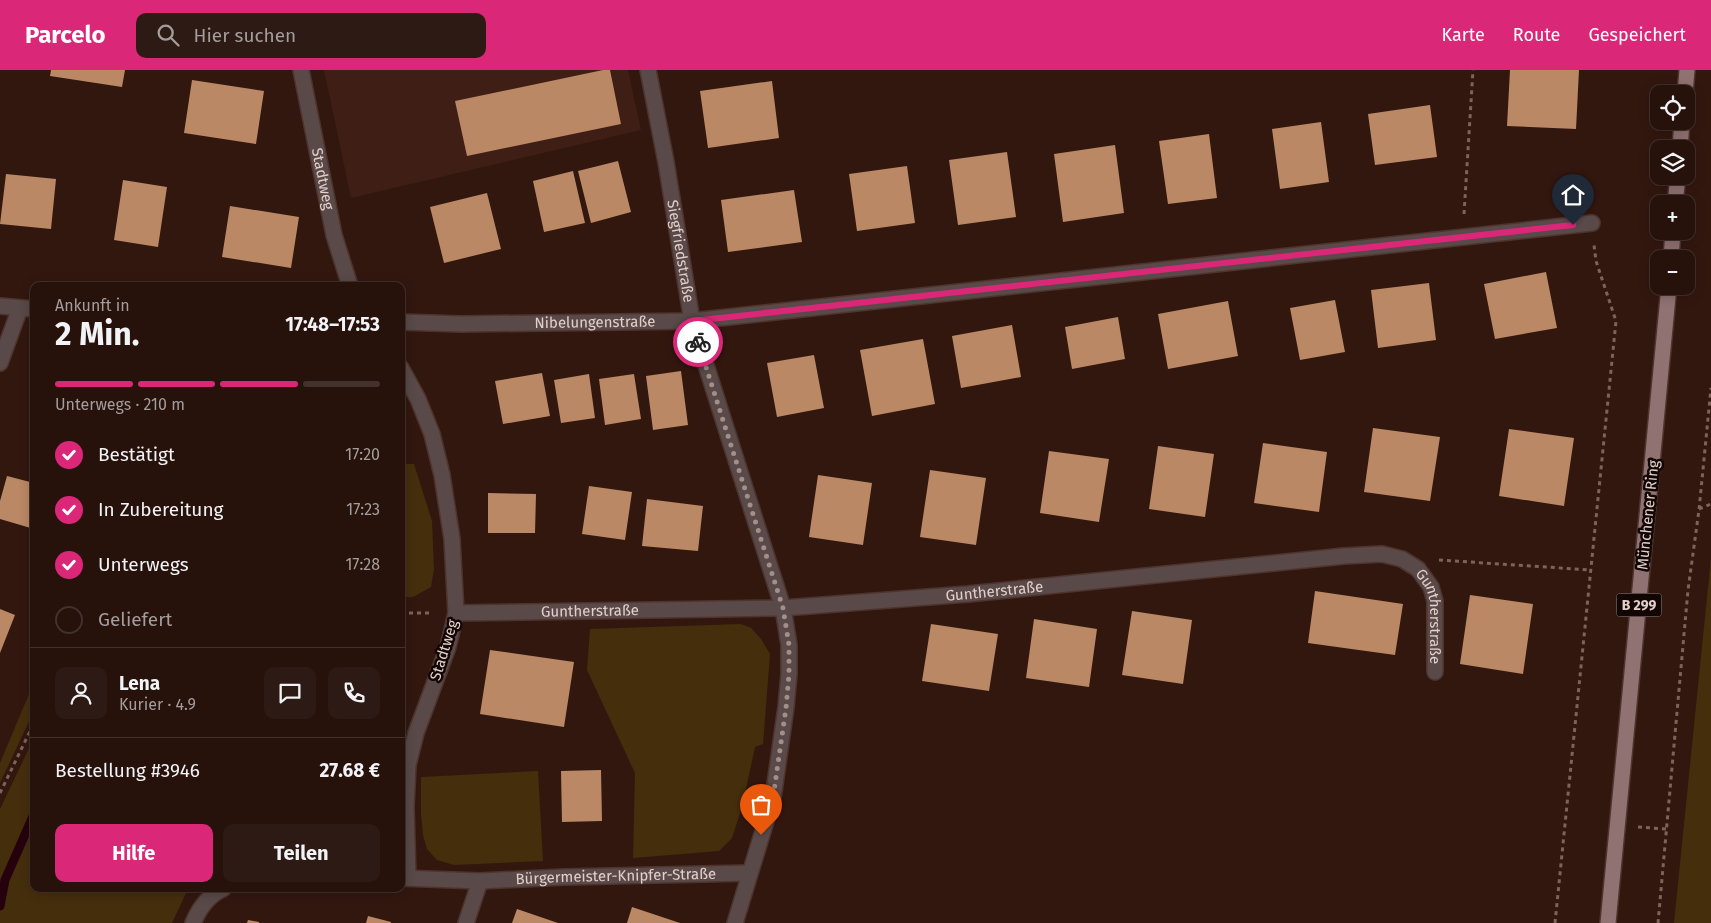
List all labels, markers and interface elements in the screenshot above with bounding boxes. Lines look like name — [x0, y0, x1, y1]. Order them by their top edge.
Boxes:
search box — [136, 13, 486, 58]
text: Parcelo — [25, 21, 106, 49]
icon: search — [154, 21, 182, 49]
text: Hier suchen — [194, 24, 296, 47]
text: Karte — [1442, 24, 1485, 46]
text: Route — [1513, 24, 1560, 46]
text: Gespeichert — [1588, 24, 1686, 46]
map controls — [1650, 85, 1695, 295]
button: locate — [1650, 85, 1695, 130]
button: layers — [1650, 140, 1695, 185]
street label: Stadtweg — [308, 146, 338, 212]
pin — [1552, 174, 1594, 225]
icon: home — [1559, 181, 1587, 209]
button: + — [1650, 195, 1695, 240]
street label: Siegfriedstraße — [663, 198, 698, 304]
button: − — [1650, 250, 1695, 295]
text: Ankunft in — [55, 296, 130, 315]
street label: Nibelungenstraße — [534, 312, 656, 332]
text: 17:48–17:53 — [285, 313, 380, 336]
text: 2 Min. — [55, 315, 139, 353]
courier — [673, 317, 723, 367]
icon: bike — [684, 328, 712, 356]
text: Unterwegs · 210 m — [55, 395, 185, 414]
icon: check — [55, 441, 83, 469]
text: Bestätigt — [98, 443, 175, 466]
text: 17:20 — [345, 445, 380, 464]
street label: Münchener Ring — [1633, 459, 1663, 571]
icon: check — [55, 496, 83, 524]
text: In Zubereitung — [98, 498, 223, 521]
text: 17:23 — [346, 500, 380, 519]
icon: check — [55, 551, 83, 579]
text: Unterwegs — [98, 553, 189, 576]
text: 17:28 — [345, 555, 380, 574]
street label: Guntherstraße — [1412, 565, 1444, 664]
street label: Guntherstraße — [945, 577, 1044, 605]
road number: B 299 — [1616, 594, 1662, 616]
street label: Guntherstraße — [541, 601, 639, 621]
text: Geliefert — [98, 608, 172, 631]
street label: Stadtweg — [426, 617, 462, 683]
button: person — [55, 667, 107, 719]
button: chat — [264, 667, 316, 719]
button: phone — [328, 667, 380, 719]
text: Lena — [119, 672, 160, 695]
text: Kurier · 4.9 — [119, 695, 196, 714]
text: Bestellung #3946 — [55, 759, 200, 782]
text: 27.68 € — [320, 759, 380, 782]
pin — [740, 784, 782, 835]
icon: bag — [747, 791, 775, 819]
button: Hilfe — [55, 824, 213, 882]
button: Teilen — [223, 824, 380, 882]
street label: Bürgermeister-Knipfer-Straße — [515, 865, 716, 888]

